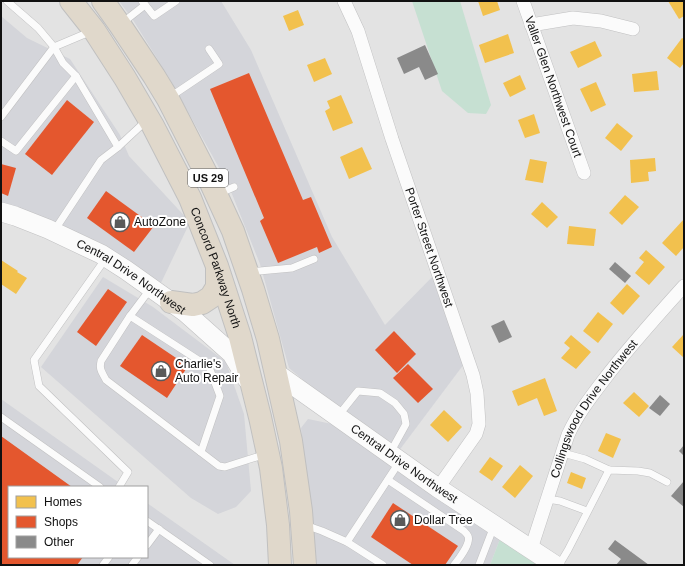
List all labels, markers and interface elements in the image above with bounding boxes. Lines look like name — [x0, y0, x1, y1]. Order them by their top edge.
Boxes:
street label: Valler Glen Northwest Court — [522, 14, 585, 160]
road number: US 29 — [188, 169, 228, 187]
street label: Porter Street Northwest — [402, 186, 456, 310]
street label: Concord Parkway North — [187, 205, 244, 330]
shop icon: AutoZone — [109, 211, 131, 233]
place label: AutoZone — [134, 215, 186, 229]
street label: Central Drive Northwest — [74, 236, 189, 318]
street label: Collingswood Drive Northwest — [547, 336, 641, 480]
place label: Charlie's Auto Repair — [175, 357, 238, 385]
shop icon: Charlie's Auto Repair — [150, 360, 172, 382]
street label: Central Drive Northwest — [348, 421, 461, 506]
legend — [8, 486, 148, 558]
text: Homes — [44, 495, 82, 509]
shop icon: Dollar Tree — [389, 509, 411, 531]
place label: Dollar Tree — [414, 513, 473, 527]
text: Shops — [44, 515, 78, 529]
text: Other — [44, 535, 74, 549]

